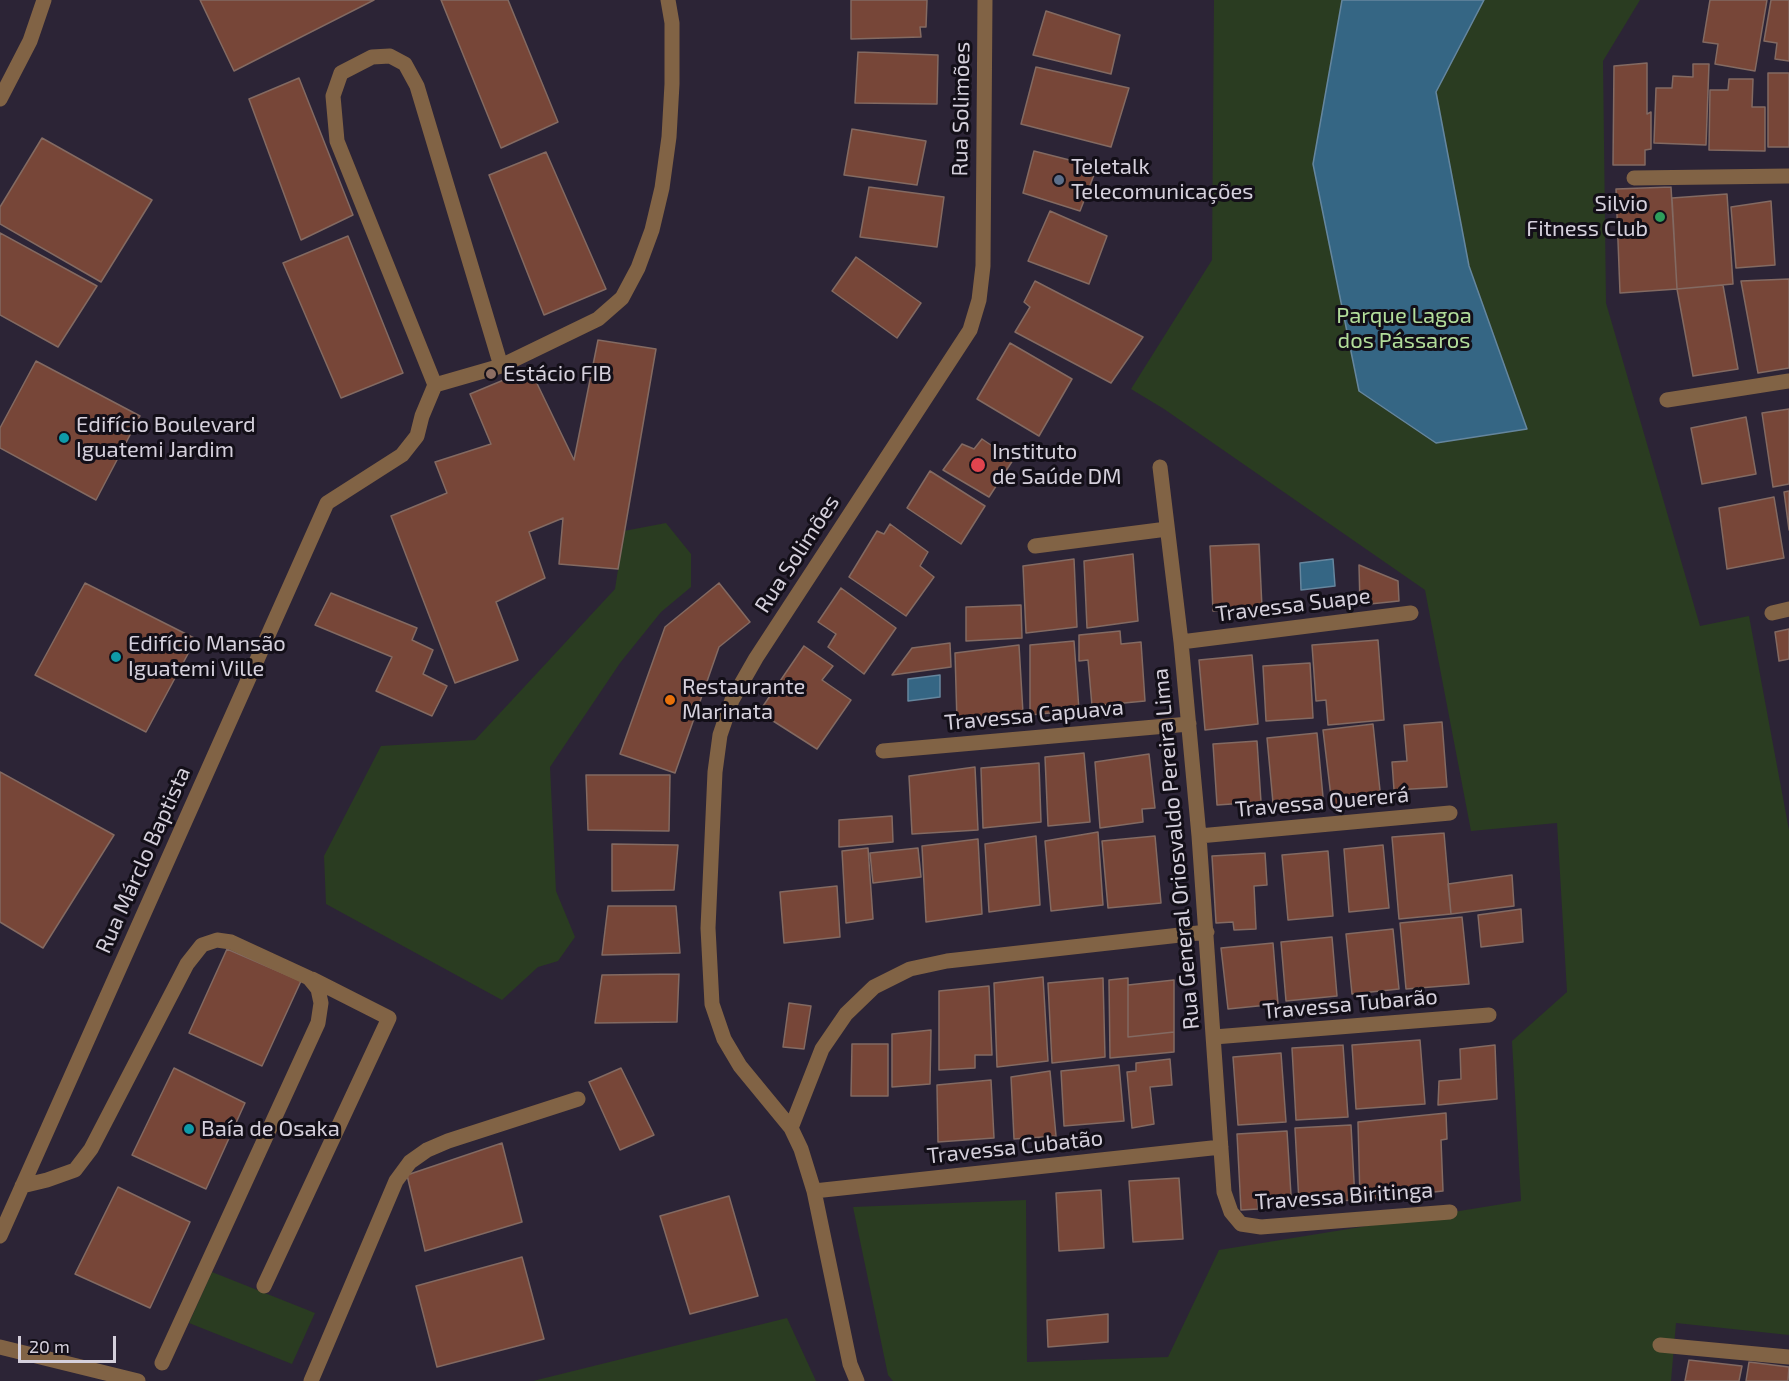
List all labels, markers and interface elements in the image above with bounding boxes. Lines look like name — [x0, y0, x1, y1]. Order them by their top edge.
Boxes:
street label: Rua Solimões — [947, 41, 975, 177]
place label: Teletalk Telecomunicações — [1071, 154, 1254, 206]
marker: Teletalk Telecomunicações — [1052, 173, 1066, 187]
place label: Silvio Fitness Club — [1526, 191, 1648, 242]
marker: Silvio Fitness Club — [1653, 210, 1667, 224]
park label: Parque Lagoa dos Pássaros — [1336, 303, 1472, 354]
place label: Estácio FIB — [503, 361, 612, 387]
marker: Estácio FIB — [484, 367, 498, 381]
place label: Edifício Boulevard Iguatemi Jardim — [76, 412, 256, 464]
marker: Edifício Boulevard Iguatemi Jardim — [57, 431, 71, 445]
place label: Instituto de Saúde DM — [992, 439, 1122, 490]
marker: Instituto de Saúde DM — [969, 456, 987, 474]
street label: Rua Solimões — [749, 490, 845, 618]
street label: Travessa Suape — [1214, 582, 1372, 628]
place label: Edifício Mansão Iguatemi Ville — [128, 631, 286, 682]
marker: Edifício Mansão Iguatemi Ville — [109, 650, 123, 664]
street label: Rua General Oriosvaldo Pereira Lima — [1147, 667, 1205, 1031]
place label: Restaurante Marinata — [682, 674, 805, 726]
marker: Restaurante Marinata — [663, 693, 677, 707]
street label: Travessa Capuava — [943, 694, 1125, 736]
street label: Rua Márclo Baptista — [90, 763, 196, 957]
street label: Travessa Quererá — [1234, 781, 1410, 823]
street label: Travessa Tubarão — [1261, 983, 1439, 1025]
place label: Baía de Osaka — [201, 1116, 340, 1142]
marker: Baía de Osaka — [182, 1122, 196, 1136]
street label: Travessa Cubatão — [926, 1125, 1104, 1169]
street label: Travessa Biritinga — [1254, 1177, 1434, 1215]
scale bar — [21, 1324, 118, 1362]
text: 20 m — [29, 1335, 70, 1357]

